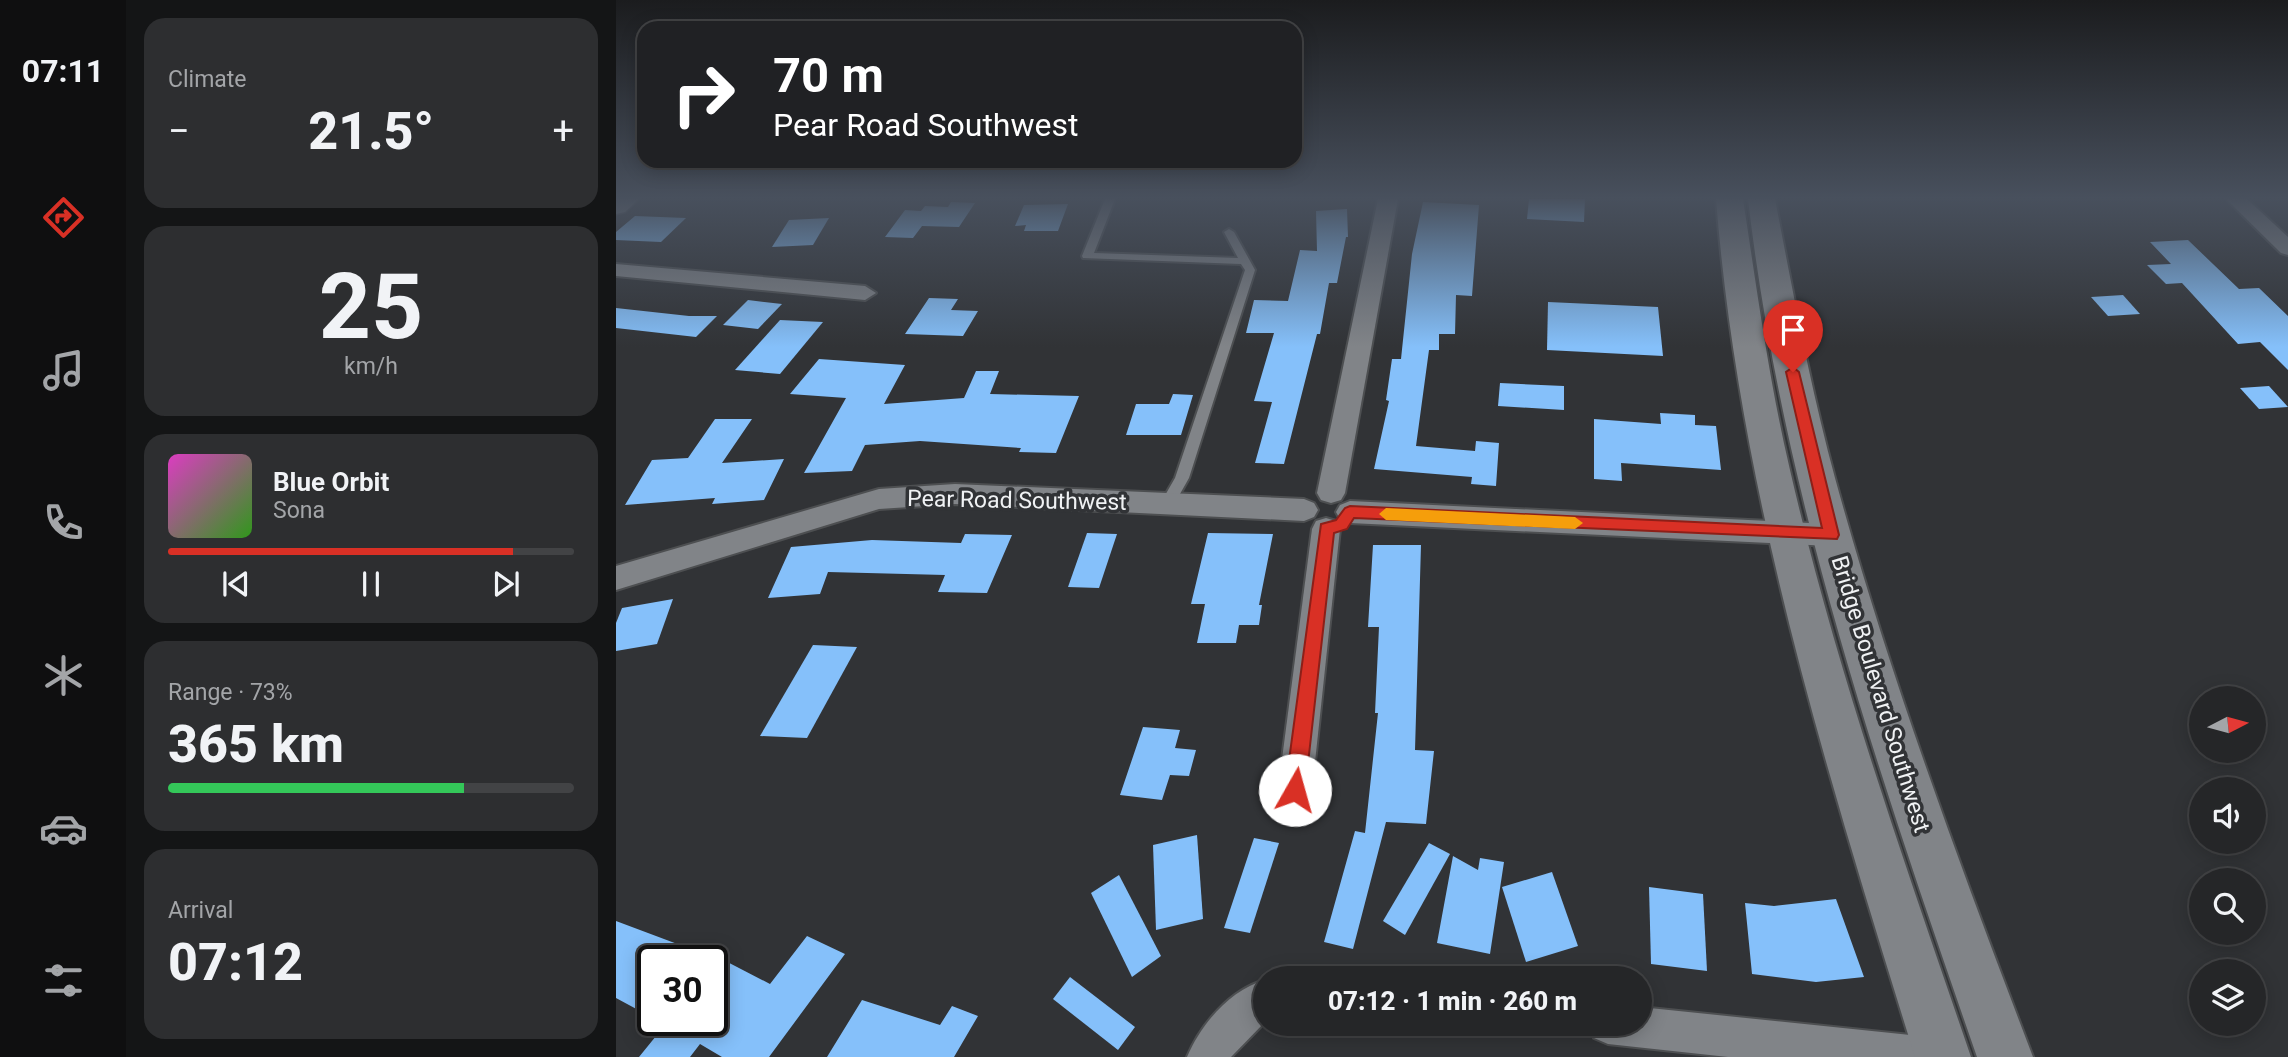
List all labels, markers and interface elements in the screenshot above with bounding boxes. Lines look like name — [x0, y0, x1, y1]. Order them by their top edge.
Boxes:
text: 70 m — [773, 47, 884, 104]
icon: right — [658, 49, 749, 140]
text: 07:11 — [22, 52, 104, 90]
text: Climate — [168, 66, 247, 93]
text: 21.5° — [308, 101, 434, 162]
text: Pear Road Southwest — [773, 106, 1078, 144]
text: − — [168, 109, 190, 153]
text: + — [552, 109, 574, 153]
icon: directions — [39, 193, 88, 242]
text: 25 — [319, 254, 423, 360]
pin — [1763, 300, 1823, 372]
icon: arrive — [1774, 311, 1812, 349]
icon: music — [39, 346, 88, 395]
text: km/h — [344, 353, 398, 380]
text: Blue Orbit — [273, 467, 389, 497]
street label: Pear Road Southwest — [907, 485, 1127, 516]
text: Sona — [273, 497, 325, 524]
icon: phone — [39, 498, 88, 547]
street label: Bridge Boulevard Southwest — [1826, 553, 1935, 836]
icon: previous — [217, 565, 255, 603]
icon: pause — [352, 565, 390, 603]
icon: next — [487, 565, 525, 603]
icon: climate — [39, 651, 88, 700]
text: Range · 73% — [168, 679, 293, 706]
north arrow — [2189, 686, 2266, 763]
map controls — [2189, 686, 2266, 1036]
text: 365 km — [168, 714, 344, 775]
position arrow — [1258, 753, 1332, 827]
button: sound — [2189, 777, 2266, 854]
icon: car — [39, 804, 88, 853]
button: search — [2189, 868, 2266, 945]
text: Arrival — [168, 897, 233, 924]
text: 07:12 — [168, 932, 303, 993]
speed limit sign: 30 — [637, 945, 728, 1036]
icon: filters — [39, 956, 88, 1005]
button: layers — [2189, 959, 2266, 1036]
text: 07:12 · 1 min · 260 m — [1328, 986, 1577, 1016]

